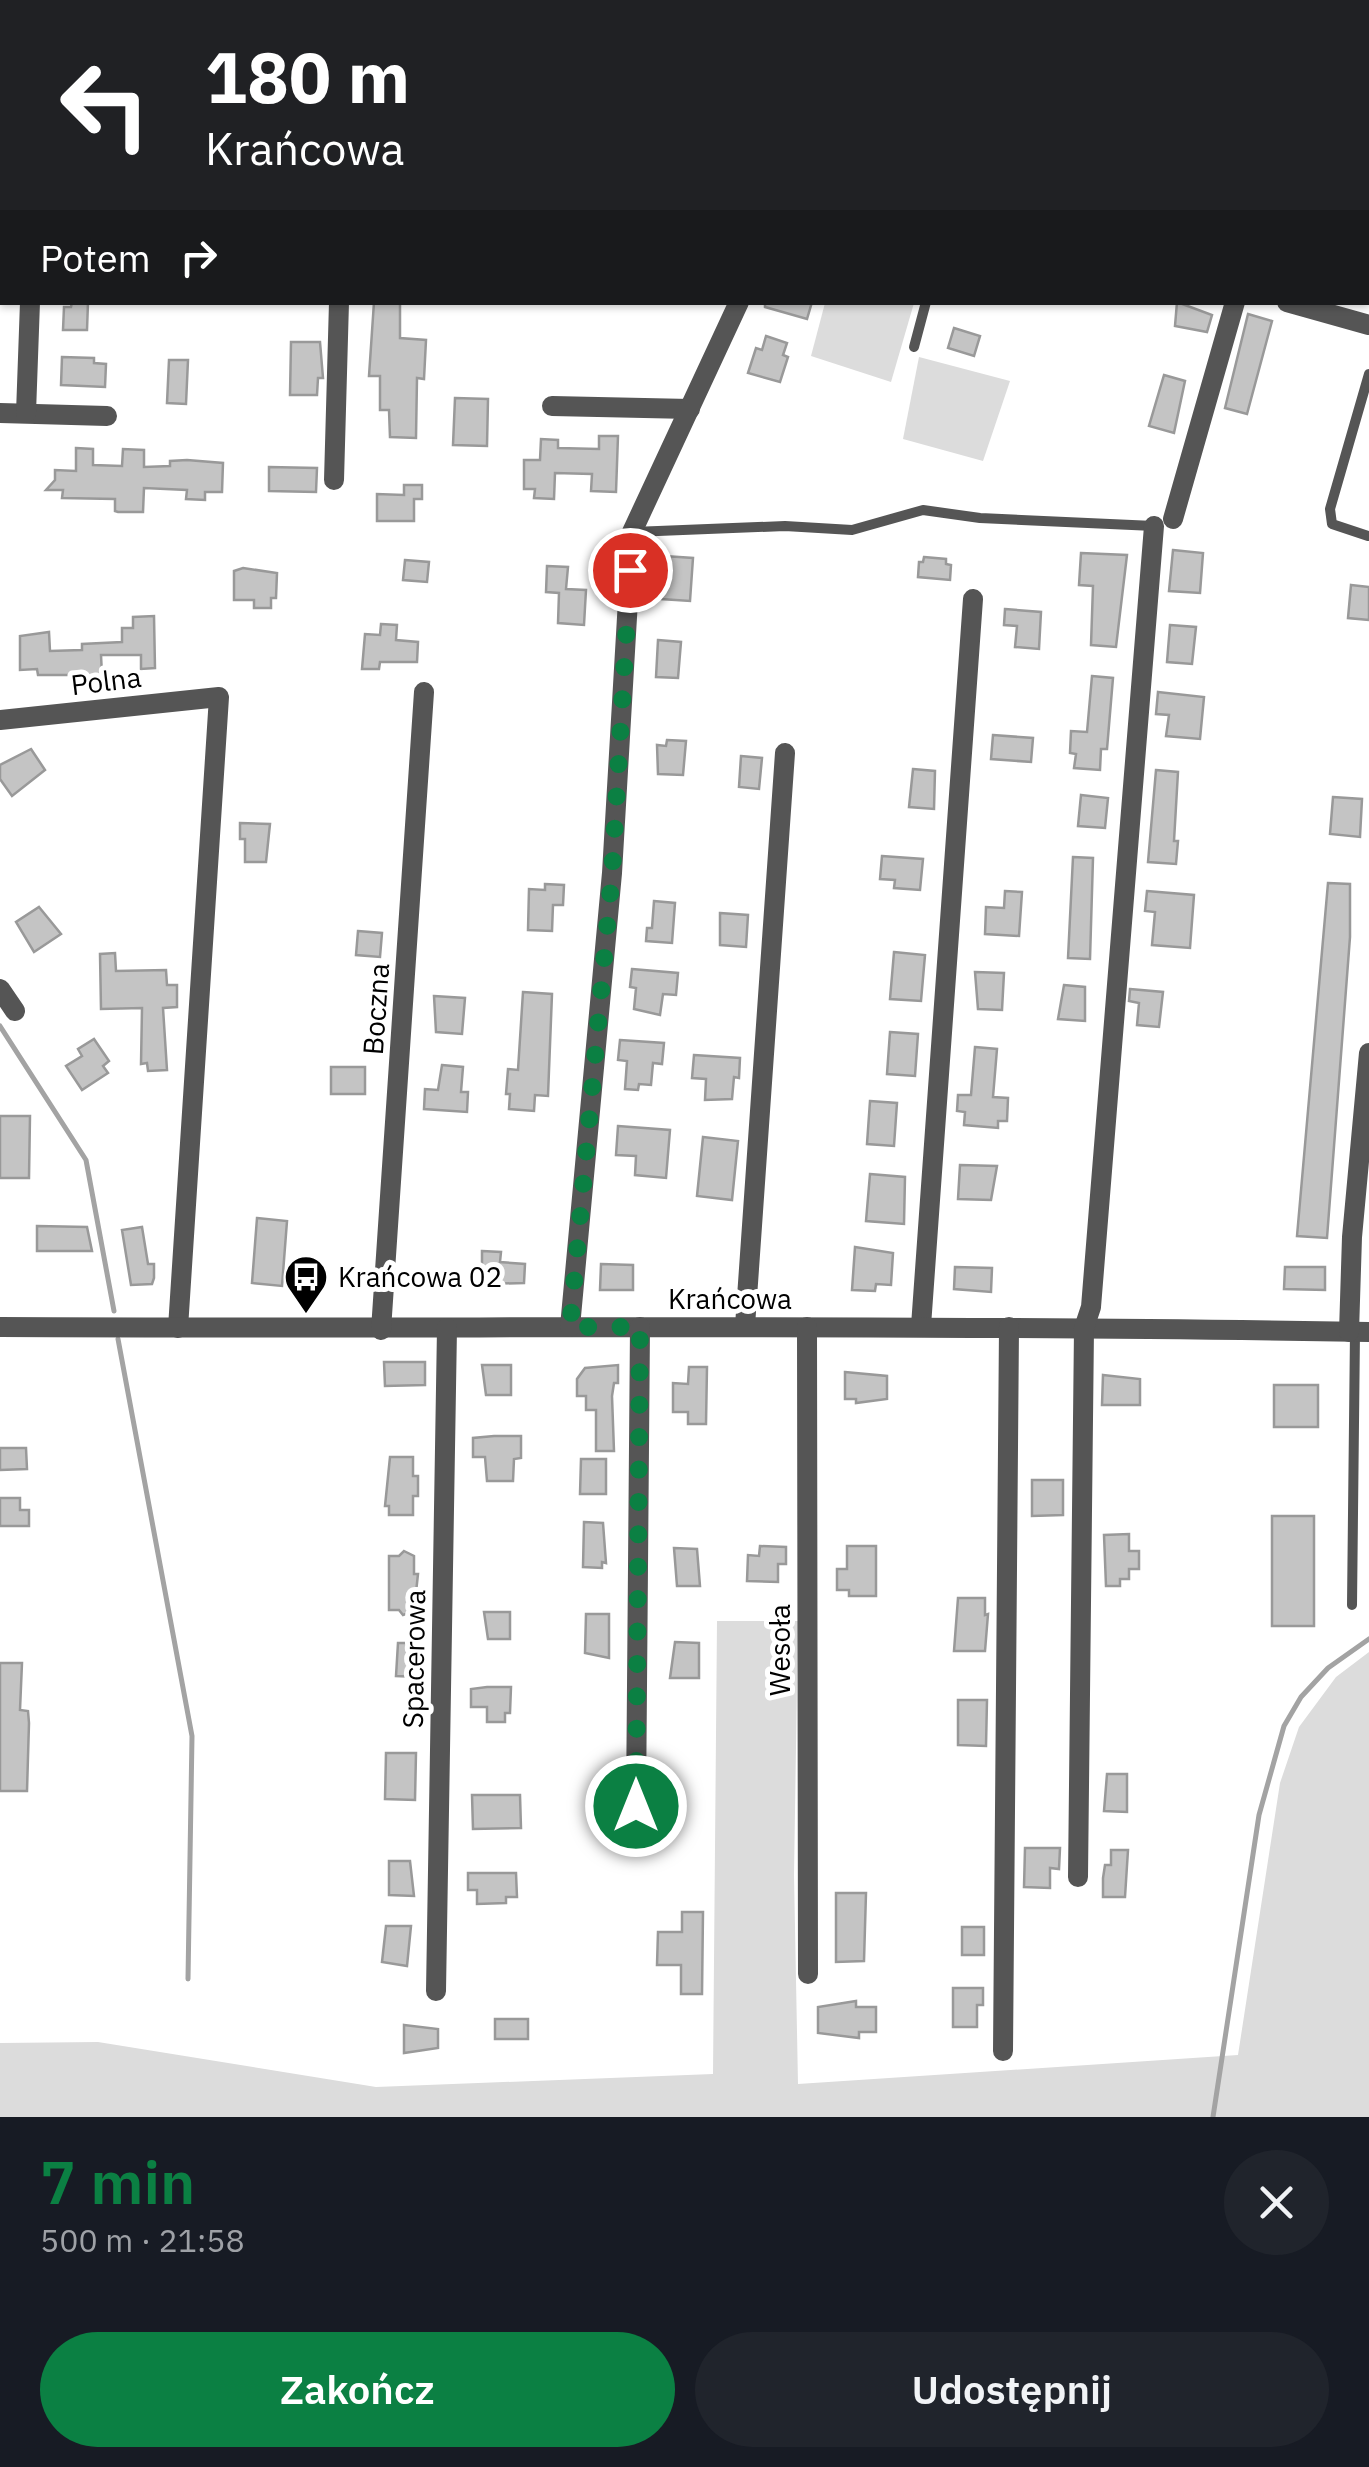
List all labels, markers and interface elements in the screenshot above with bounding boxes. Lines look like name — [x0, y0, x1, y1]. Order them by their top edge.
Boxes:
text: 180 m — [205, 31, 410, 122]
icon: left — [40, 40, 170, 170]
text: Krańcowa — [205, 119, 405, 177]
icon: right — [171, 230, 226, 285]
text: Potem — [40, 233, 151, 282]
pin — [588, 528, 673, 613]
icon: arrive — [603, 543, 658, 598]
street label: Polna — [69, 658, 143, 703]
street label: Boczna — [354, 962, 397, 1056]
bus stop icon: Krańcowa 02 — [283, 1254, 329, 1315]
place label: Krańcowa 02 — [338, 1258, 502, 1295]
street label: Krańcowa — [668, 1280, 792, 1317]
street label: Spacerowa — [394, 1589, 433, 1729]
street label: Wesoła — [761, 1604, 798, 1696]
position arrow — [584, 1754, 688, 1858]
text: 7 min — [40, 2142, 195, 2221]
button: close — [1224, 2150, 1329, 2255]
text: 500 m · 21:58 — [40, 2219, 245, 2261]
button: Zakończ — [40, 2332, 675, 2447]
button: Udostępnij — [695, 2332, 1329, 2447]

